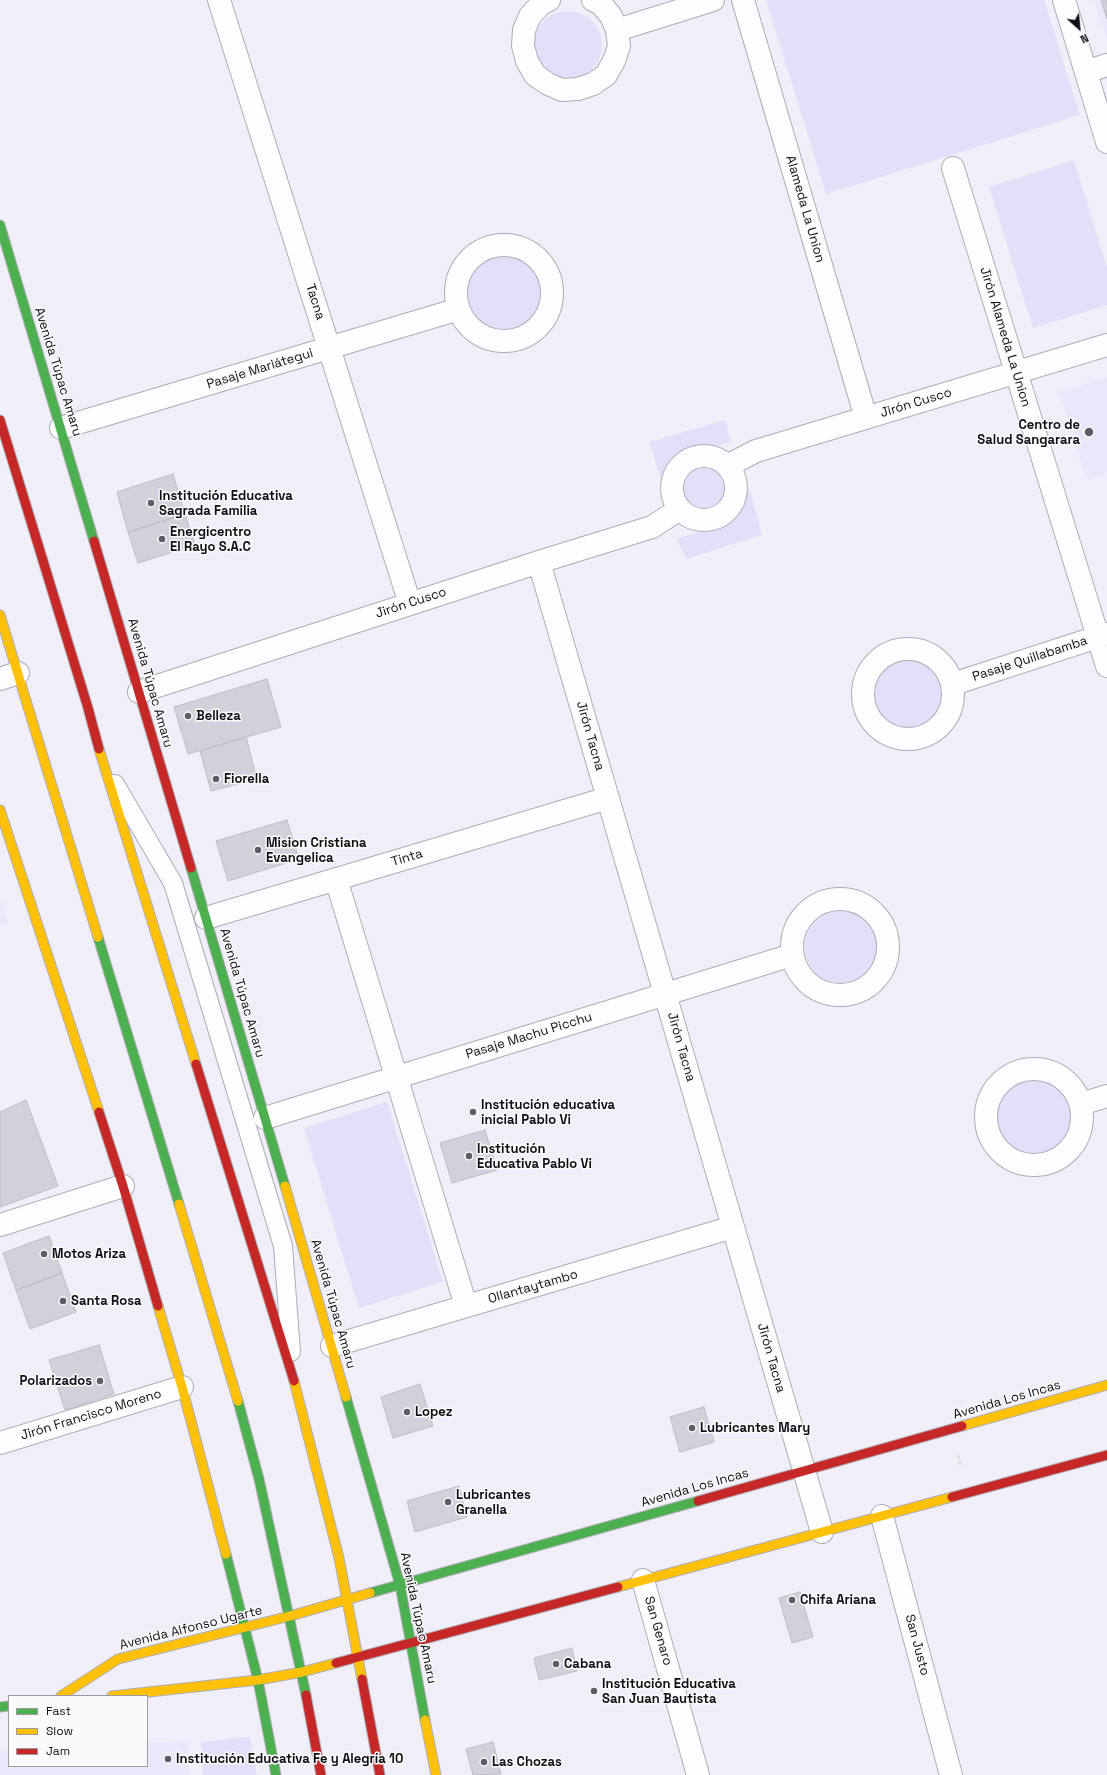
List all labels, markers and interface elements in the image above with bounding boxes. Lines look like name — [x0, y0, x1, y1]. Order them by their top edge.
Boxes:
north arrow — [1059, 8, 1099, 48]
text: N — [1078, 31, 1091, 47]
street label: Alameda La Union — [782, 154, 828, 264]
street label: Jirón Alameda La Union — [976, 265, 1034, 409]
street label: Tacna — [302, 282, 328, 322]
street label: Avenida Túpac Amaru — [31, 306, 85, 438]
street label: Pasaje Mariátegui — [205, 345, 315, 393]
street label: Jirón Cusco — [878, 385, 954, 421]
place label: Centro de Salud Sangarara — [977, 417, 1080, 448]
marker: Centro de Salud Sangarara — [1083, 426, 1095, 438]
place label: Institución Educativa Sagrada Familia — [159, 488, 293, 519]
marker: Institución Educativa Sagrada Familia — [146, 498, 156, 508]
place label: Energicentro El Rayo S.A.C — [170, 524, 251, 555]
marker: Energicentro El Rayo S.A.C — [157, 534, 167, 544]
street label: Jirón Cusco — [373, 584, 449, 622]
street label: Avenida Túpac Amaru — [124, 617, 176, 749]
street label: Pasaje Quillabamba — [970, 633, 1090, 685]
street label: Jirón Tacna — [573, 699, 607, 773]
place label: Belleza — [196, 708, 241, 724]
marker: Belleza — [183, 711, 193, 721]
place label: Fiorella — [224, 771, 269, 787]
marker: Fiorella — [211, 774, 221, 784]
place label: Mision Cristiana Evangelica — [266, 835, 367, 866]
marker: Mision Cristiana Evangelica — [253, 845, 263, 855]
street label: Tinta — [389, 846, 425, 870]
street label: Avenida Túpac Amaru — [216, 927, 268, 1059]
street label: Pasaje Machu Picchu — [464, 1009, 594, 1063]
street label: Jirón Tacna — [664, 1010, 698, 1084]
place label: Institución educativa inicial Pablo Vi — [481, 1097, 615, 1128]
marker: Institución educativa inicial Pablo Vi — [468, 1107, 478, 1117]
place label: Institución Educativa Pablo Vi — [477, 1141, 592, 1172]
marker: Institución Educativa Pablo Vi — [464, 1151, 474, 1161]
street label: Avenida Túpac Amaru — [307, 1238, 359, 1370]
place label: Motos Ariza — [52, 1246, 126, 1262]
marker: Motos Ariza — [39, 1249, 49, 1259]
street label: Ollantaytambo — [486, 1267, 580, 1307]
place label: Santa Rosa — [71, 1293, 141, 1309]
marker: Santa Rosa — [58, 1296, 68, 1306]
street label: Jirón Tacna — [754, 1321, 788, 1395]
place label: Polarizados — [20, 1373, 92, 1389]
marker: Polarizados — [95, 1376, 105, 1386]
street label: Avenida Los Incas — [951, 1377, 1063, 1423]
street label: Jirón Francisco Moreno — [19, 1386, 163, 1444]
place label: Lopez — [415, 1404, 452, 1420]
marker: Lopez — [402, 1407, 412, 1417]
place label: Lubricantes Mary — [700, 1420, 810, 1436]
marker: Lubricantes Mary — [687, 1423, 697, 1433]
street label: Avenida Los Incas — [639, 1465, 751, 1511]
place label: Lubricantes Granella — [456, 1487, 531, 1518]
marker: Lubricantes Granella — [443, 1497, 453, 1507]
street label: Avenida Túpac Amaru — [396, 1551, 440, 1685]
place label: Chifa Ariana — [800, 1592, 876, 1608]
street label: San Genaro — [641, 1595, 675, 1667]
marker: Chifa Ariana — [787, 1595, 797, 1605]
street label: Avenida Alfonso Ugarte — [118, 1603, 264, 1653]
street label: San Justo — [901, 1613, 933, 1677]
place label: Cabana — [564, 1656, 611, 1672]
marker: Cabana — [551, 1659, 561, 1669]
place label: Institución Educativa San Juan Bautista — [602, 1676, 736, 1707]
marker: Institución Educativa San Juan Bautista — [589, 1686, 599, 1696]
legend — [8, 1695, 148, 1767]
text: Fast — [46, 1703, 71, 1719]
text: Slow — [46, 1723, 73, 1739]
text: Jam — [46, 1743, 70, 1759]
place label: Institución Educativa Fe y Alegría 10 — [176, 1751, 403, 1767]
marker: Institución Educativa Fe y Alegría 10 — [163, 1754, 173, 1764]
place label: Las Chozas — [492, 1754, 562, 1770]
marker: Las Chozas — [479, 1757, 489, 1767]

